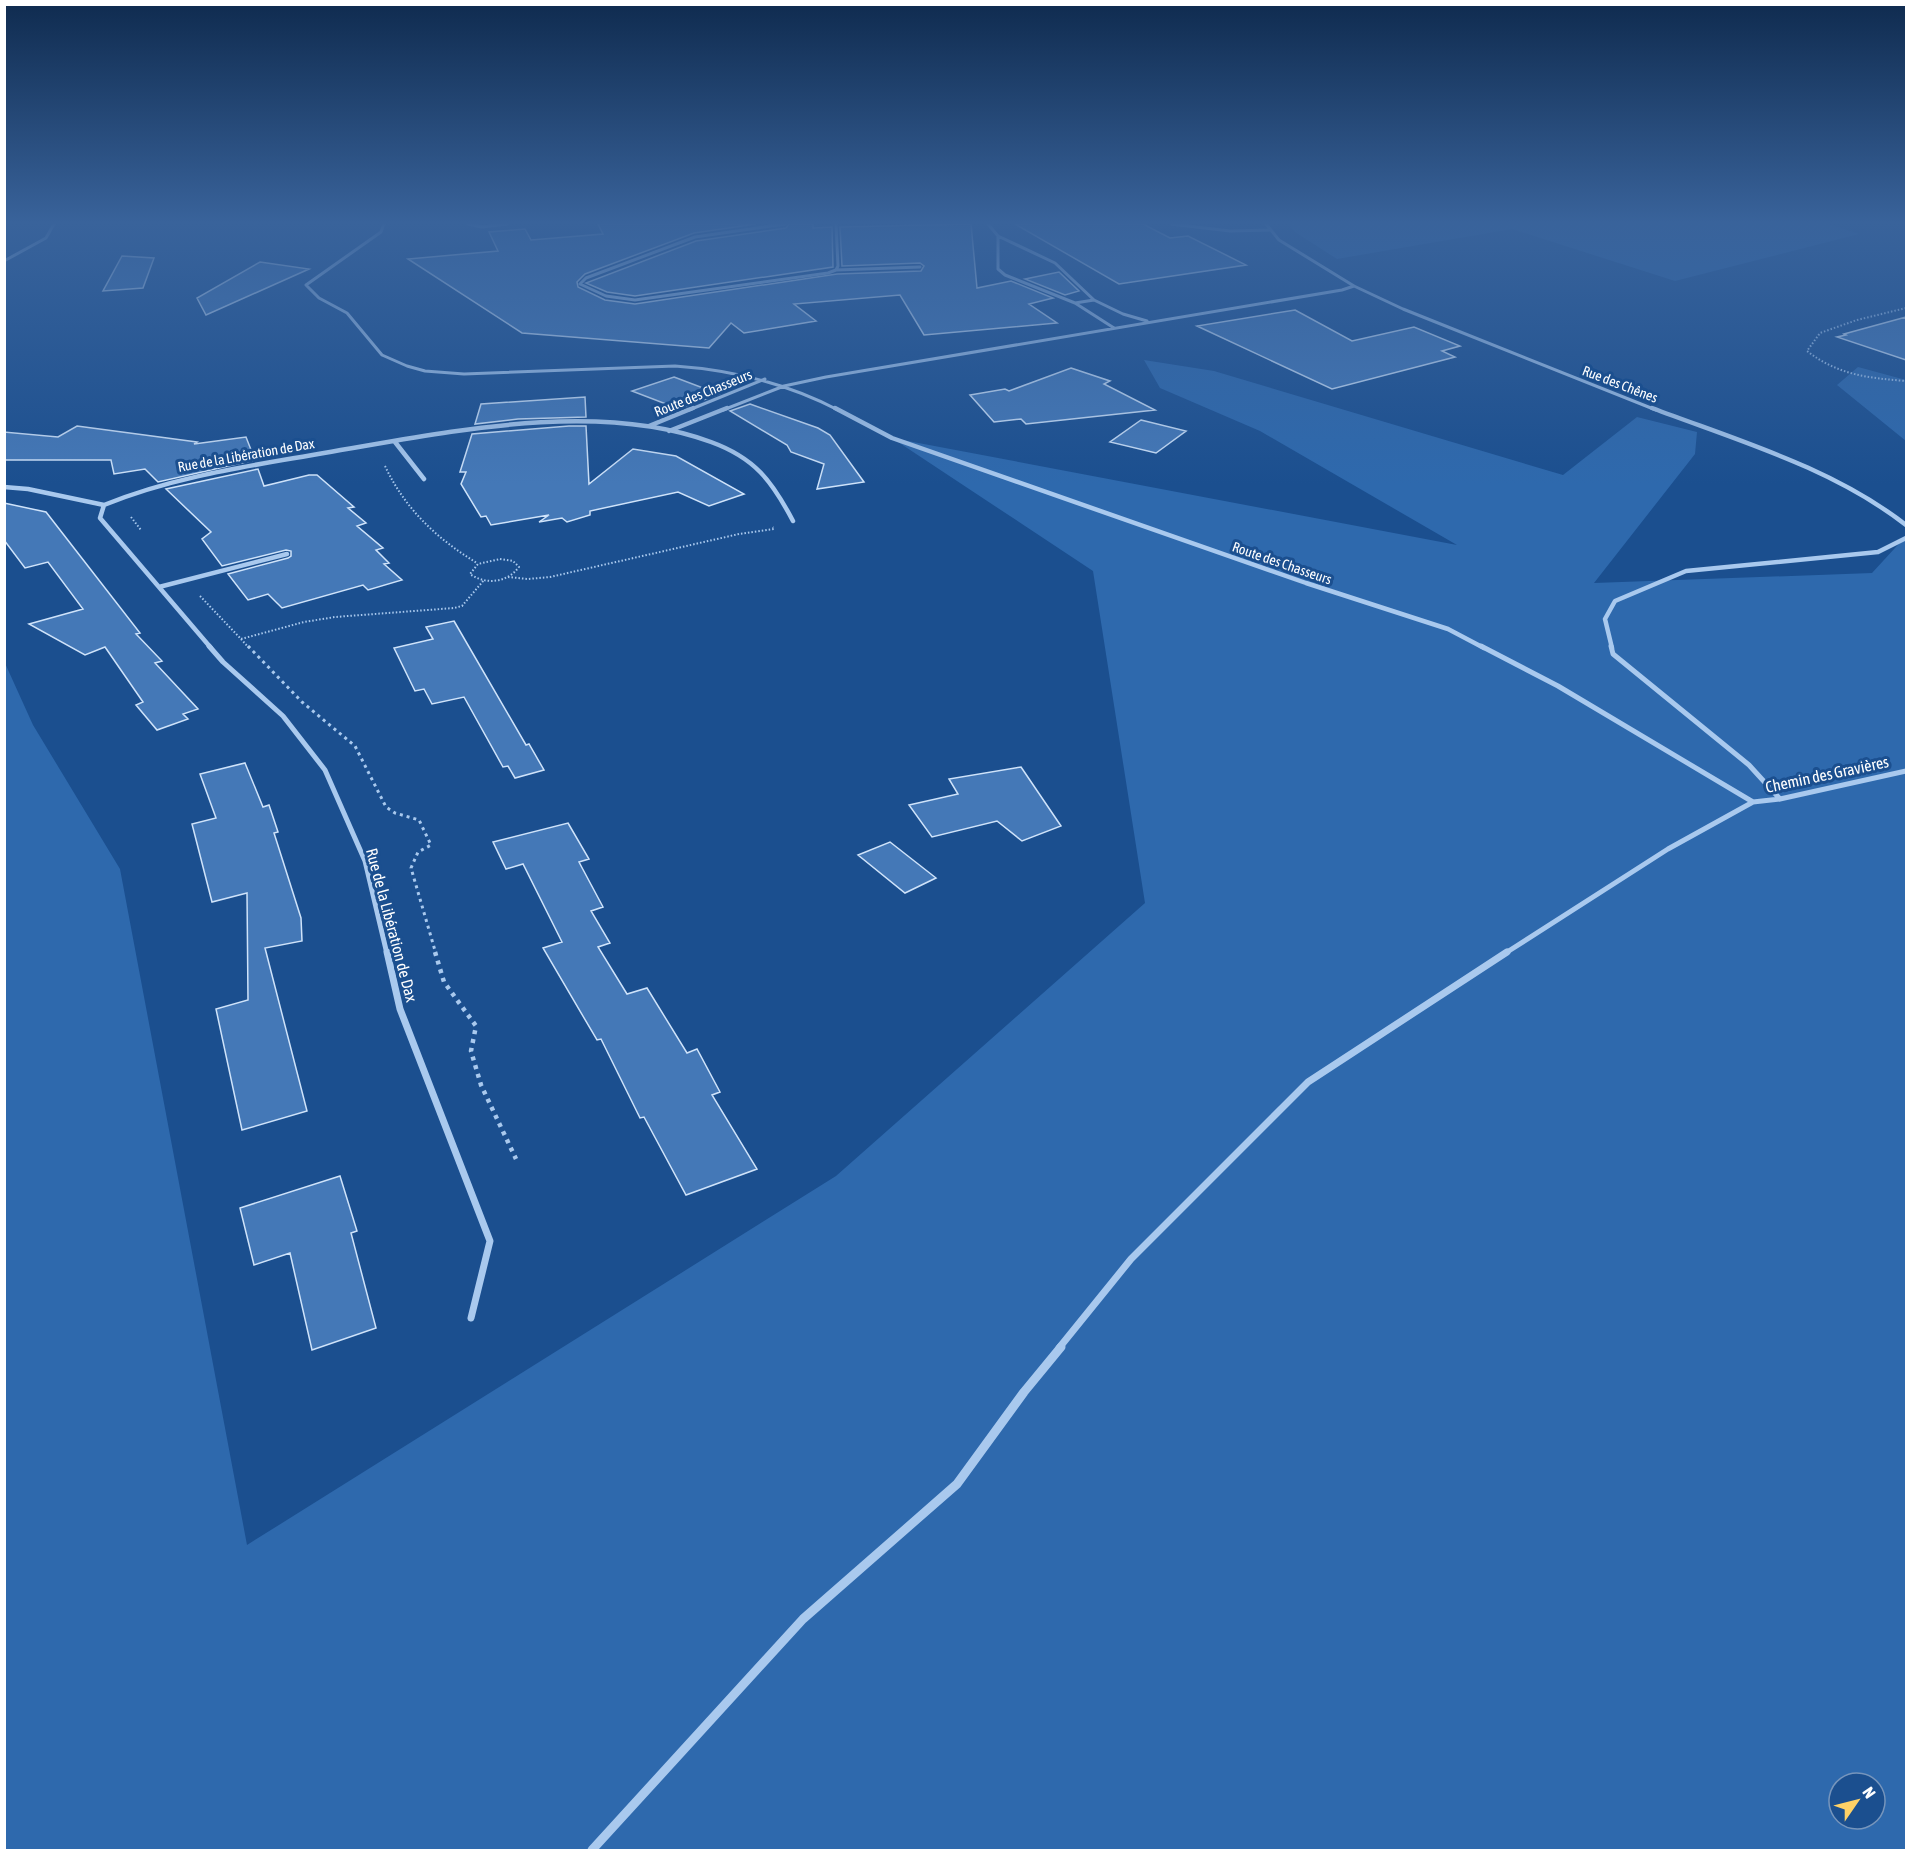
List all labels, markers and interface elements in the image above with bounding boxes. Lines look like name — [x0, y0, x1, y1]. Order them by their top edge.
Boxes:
street label: Rue des Chênes — [1580, 362, 1660, 406]
street label: Route des Chasseurs — [652, 366, 754, 420]
street label: Rue de la Libération de Dax — [176, 435, 316, 475]
street label: Route des Chasseurs — [1230, 538, 1334, 588]
street label: Chemin des Gravières — [1764, 752, 1891, 796]
street label: Rue de la Libération de Dax — [363, 846, 421, 1004]
north arrow — [1827, 1771, 1887, 1831]
text: N — [1859, 1783, 1879, 1801]

